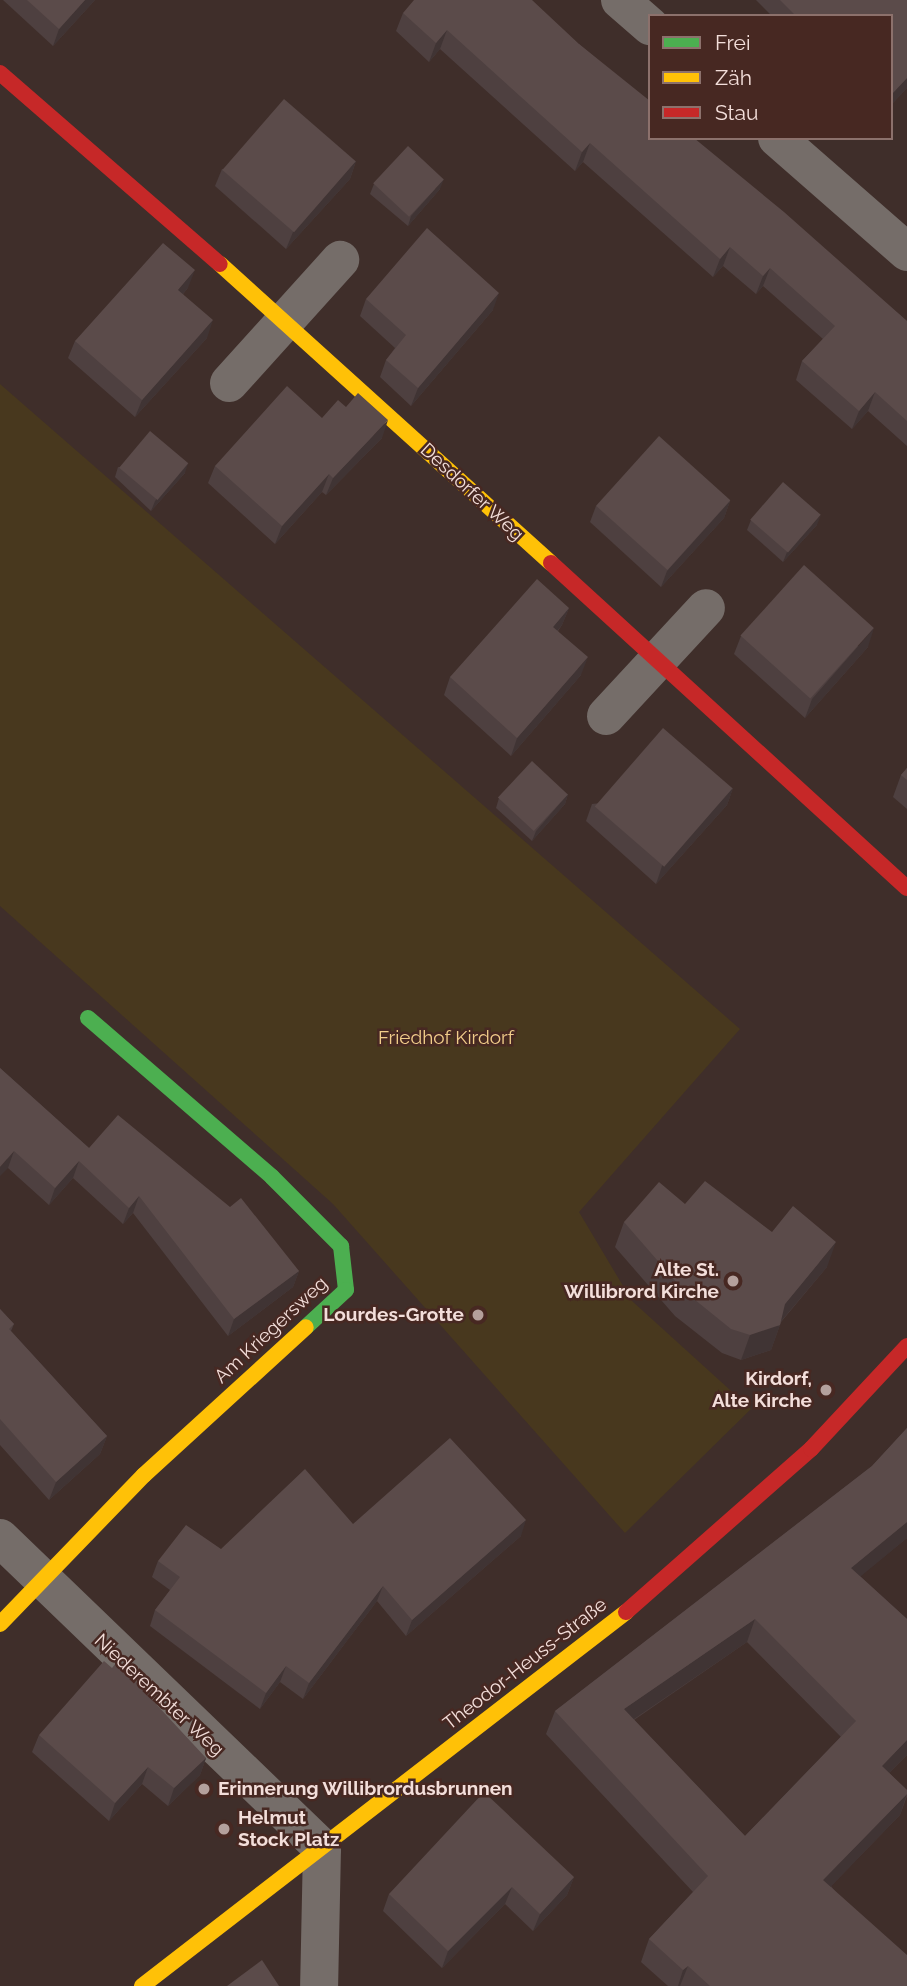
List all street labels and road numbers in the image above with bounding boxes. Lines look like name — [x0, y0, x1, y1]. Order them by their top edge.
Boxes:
street label: Desdorfer Weg — [415, 438, 529, 546]
street label: Am Kriegersweg — [210, 1272, 332, 1388]
street label: Theodor-Heuss-Straße — [439, 1593, 611, 1735]
street label: Niederembter Weg — [89, 1629, 229, 1761]

